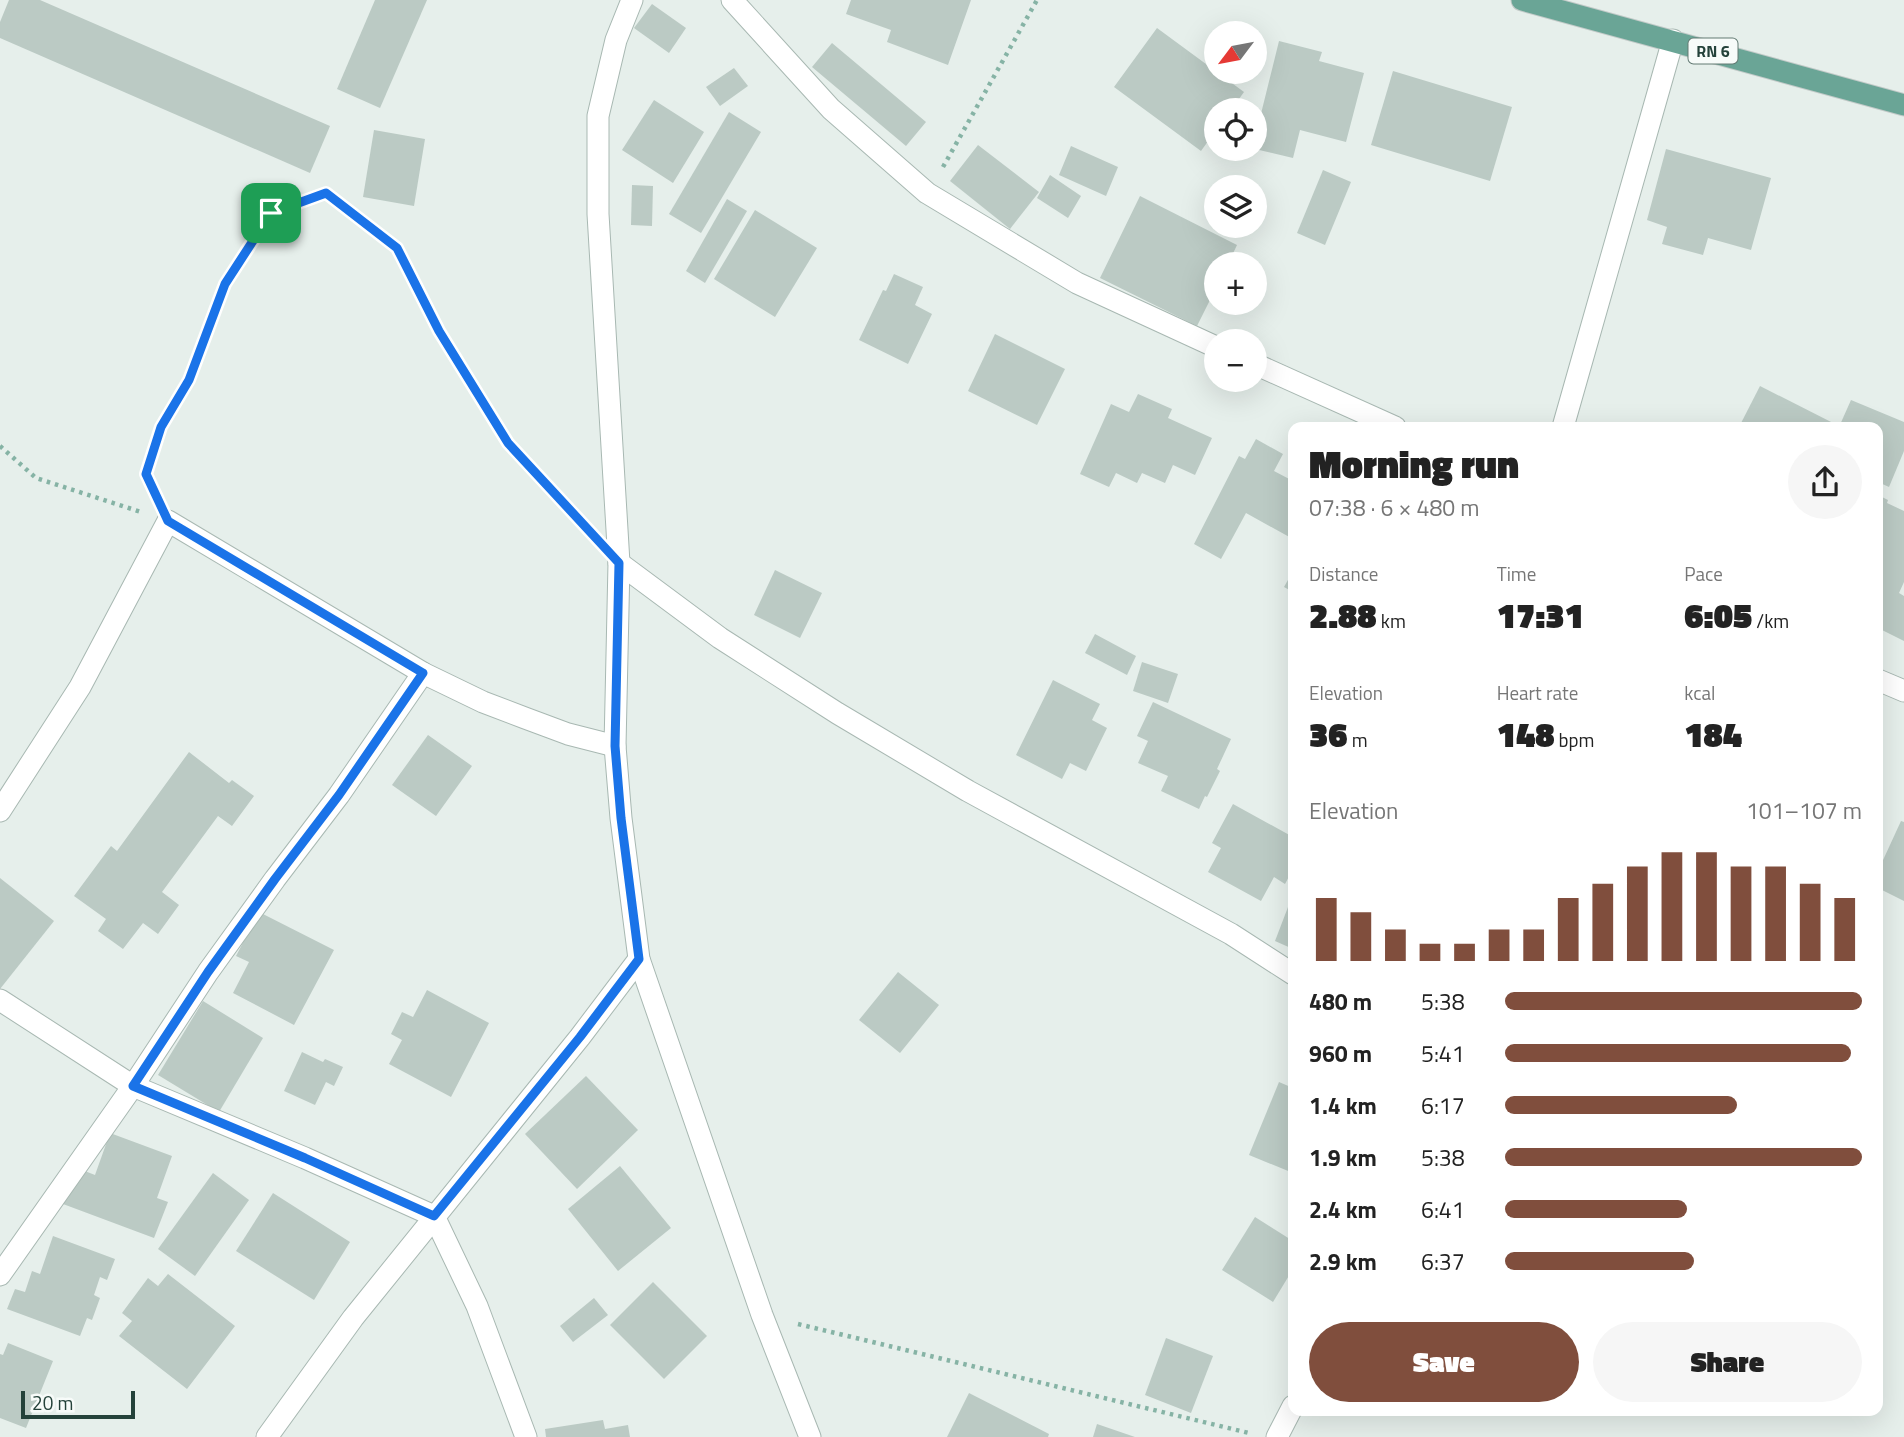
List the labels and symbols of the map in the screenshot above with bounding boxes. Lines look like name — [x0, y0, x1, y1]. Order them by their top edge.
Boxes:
north arrow — [1204, 21, 1267, 84]
road number: RN 6 — [1688, 38, 1738, 64]
pin — [241, 183, 301, 243]
scale bar — [21, 1388, 135, 1420]

